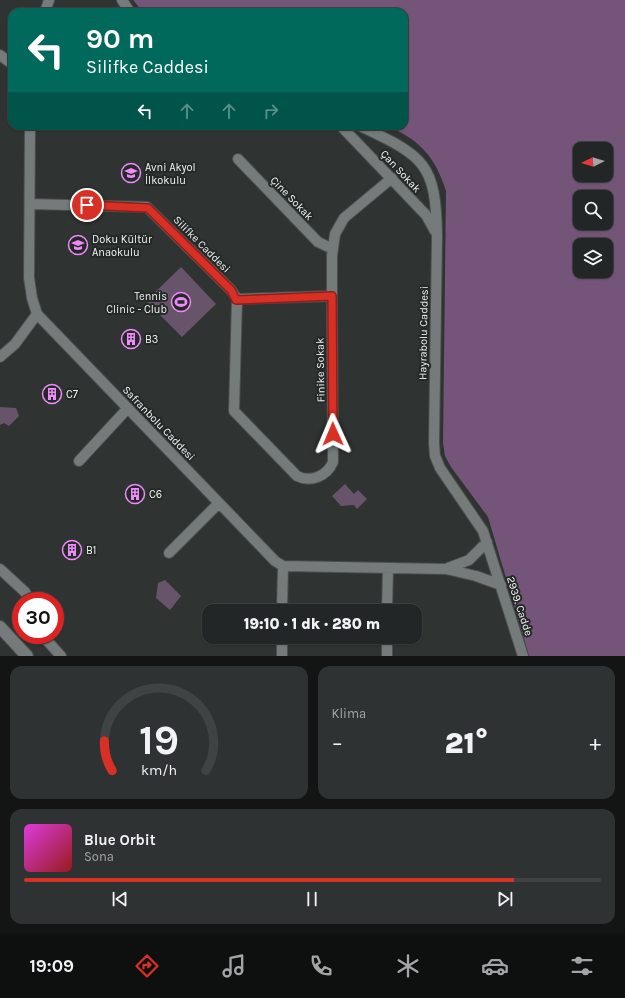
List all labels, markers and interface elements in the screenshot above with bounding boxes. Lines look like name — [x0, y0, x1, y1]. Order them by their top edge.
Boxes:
text: 90 m — [86, 22, 154, 55]
icon: left — [20, 24, 72, 76]
text: Silifke Caddesi — [86, 56, 209, 78]
icon: left — [134, 100, 156, 122]
icon: ahead — [176, 100, 198, 122]
icon: ahead — [218, 100, 240, 122]
icon: right — [260, 100, 282, 122]
north arrow — [573, 142, 613, 182]
map controls — [573, 142, 613, 278]
street label: Çan Sokak — [378, 147, 424, 195]
place label: Avni Akyol İlkokulu — [145, 161, 196, 187]
school or university icon: Avni Akyol İlkokulu — [120, 162, 142, 184]
street label: Çine Sokak — [267, 174, 316, 223]
pin — [70, 188, 104, 222]
button: search — [573, 190, 613, 230]
icon: arrive — [76, 194, 98, 216]
street label: Silifke Caddesi — [171, 213, 233, 275]
place label: Doku Kültür Anaokulu — [92, 233, 152, 259]
school or university icon: Doku Kültür Anaokulu — [67, 234, 89, 256]
button: layers — [573, 238, 613, 278]
street label: Hayrabolu Caddesi — [416, 286, 431, 380]
place label: Tennis Clinic - Club — [106, 290, 167, 316]
sports icon: Tennis Clinic - Club — [170, 291, 192, 313]
building icon: B3 — [120, 328, 142, 350]
place label: B3 — [145, 333, 158, 346]
street label: Finike Sokak — [313, 338, 328, 402]
building icon: C7 — [41, 383, 63, 405]
street label: Safranbolu Caddesi — [120, 383, 198, 463]
place label: C7 — [66, 388, 78, 401]
position arrow — [312, 413, 354, 455]
building icon: C6 — [124, 483, 146, 505]
place label: C6 — [149, 488, 162, 501]
building icon: B1 — [61, 539, 83, 561]
place label: B1 — [86, 544, 96, 557]
street label: 2939. Cadde — [504, 575, 535, 638]
speed limit sign: 30 — [12, 592, 64, 644]
text: 19:10 · 1 dk · 280 m — [244, 615, 380, 633]
text: Klima — [332, 706, 366, 721]
text: 19 — [139, 715, 179, 763]
text: 21° — [444, 725, 488, 761]
text: − — [332, 730, 343, 756]
text: + — [589, 730, 601, 756]
text: km/h — [141, 761, 177, 778]
text: Blue Orbit — [84, 831, 156, 849]
text: Sona — [84, 849, 114, 864]
icon: previous — [109, 888, 131, 910]
icon: pause — [301, 888, 323, 910]
icon: next — [494, 888, 516, 910]
icon: directions — [133, 952, 161, 980]
icon: music — [220, 952, 248, 980]
icon: phone — [307, 952, 335, 980]
icon: climate — [394, 952, 422, 980]
icon: car — [481, 952, 509, 980]
icon: filters — [568, 952, 596, 980]
text: 19:09 — [29, 955, 74, 977]

